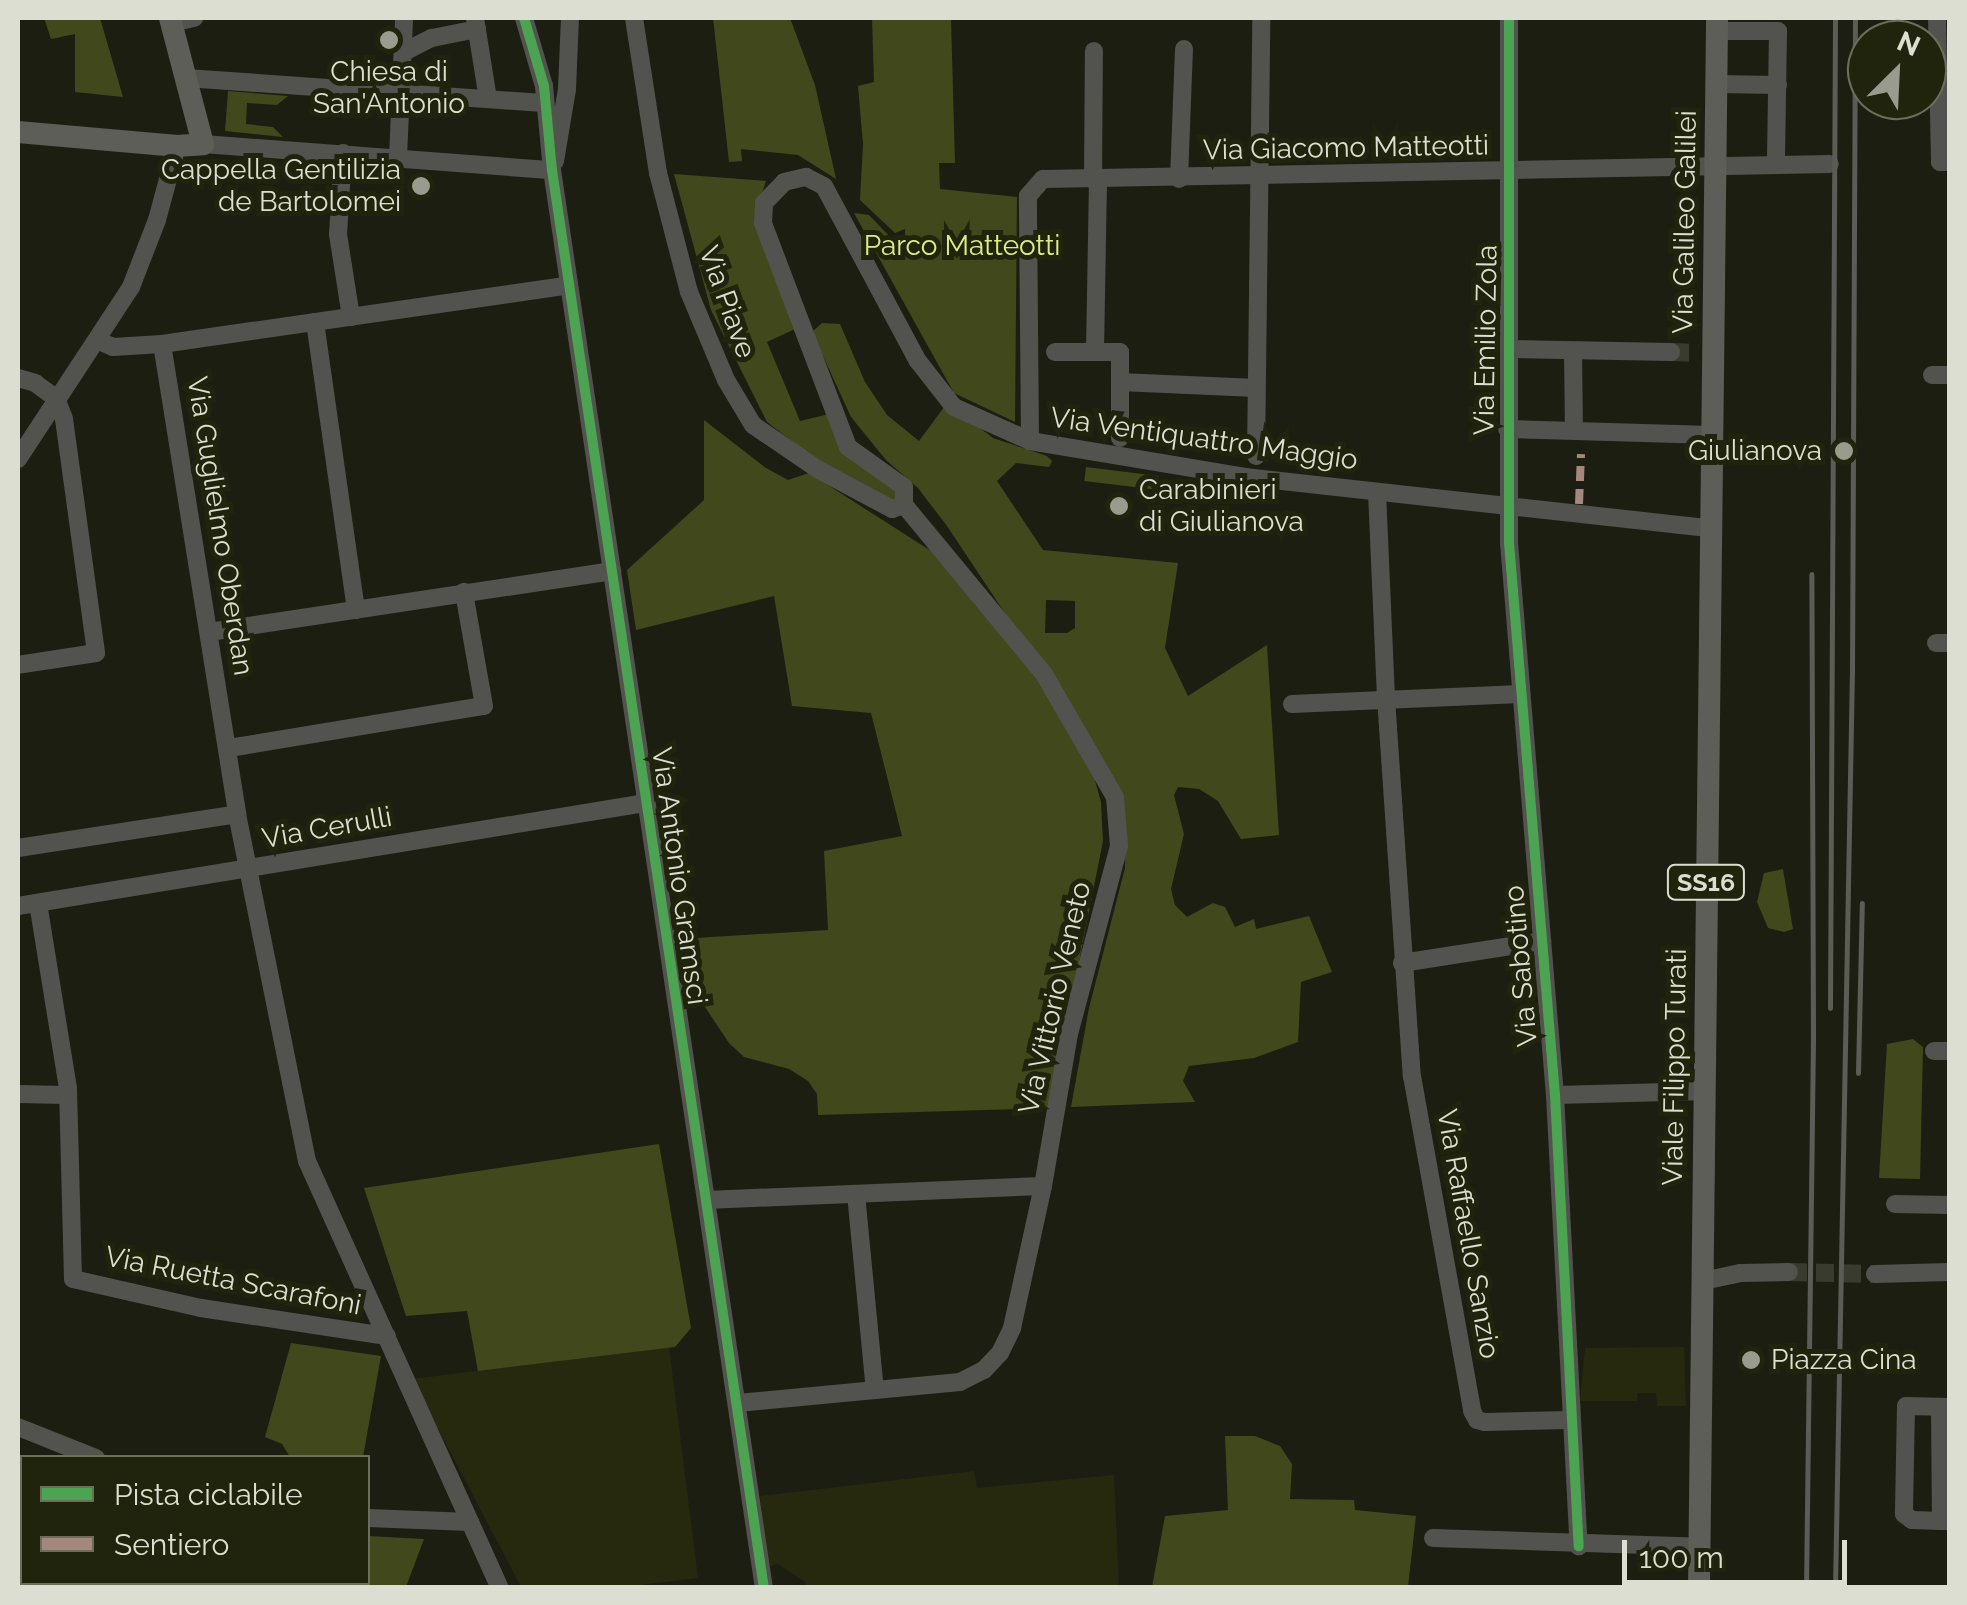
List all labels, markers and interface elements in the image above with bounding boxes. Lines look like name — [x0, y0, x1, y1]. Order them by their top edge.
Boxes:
north arrow — [1847, 20, 1947, 120]
text: N — [1892, 25, 1925, 63]
marker: Chiesa di San'Antonio — [378, 29, 400, 51]
place label: Chiesa di San'Antonio — [313, 55, 465, 121]
street label: Via Galileo Galilei — [1666, 110, 1704, 334]
street label: Via Giacomo Matteotti — [1203, 129, 1489, 167]
place label: Cappella Gentilizia de Bartolomei — [161, 153, 401, 219]
marker: Cappella Gentilizia de Bartolomei — [410, 175, 432, 197]
park label: Parco Matteotti — [864, 229, 1060, 263]
street label: Via Piave — [691, 241, 763, 363]
street label: Via Emilio Zola — [1468, 244, 1504, 436]
street label: Via Guglielmo Oberdan — [180, 374, 260, 678]
street label: Via Ventiquattro Maggio — [1048, 401, 1360, 477]
place label: Giulianova — [1688, 434, 1822, 468]
marker: Giulianova — [1831, 438, 1857, 464]
place label: Carabinieri di Giulianova — [1139, 473, 1304, 539]
marker: Carabinieri di Giulianova — [1108, 495, 1130, 517]
street label: Via Antonio Gramsci — [644, 745, 714, 1007]
street label: Via Cerulli — [260, 800, 394, 856]
road number: SS16 — [1666, 862, 1746, 902]
street label: Via Vittorio Veneto — [1012, 878, 1098, 1118]
street label: Via Sabotino — [1497, 884, 1545, 1048]
street label: Viale Filippo Turati — [1656, 948, 1694, 1186]
street label: Via Raffaello Sanzio — [1430, 1107, 1506, 1361]
street label: Via Ruetta Scarafoni — [102, 1240, 364, 1322]
place label: Piazza Cina — [1771, 1343, 1917, 1377]
marker: Piazza Cina — [1740, 1349, 1762, 1371]
legend — [20, 1455, 370, 1585]
text: Pista ciclabile — [114, 1477, 303, 1512]
scale bar — [1627, 1520, 1852, 1582]
text: Sentiero — [114, 1527, 229, 1562]
text: 100 m — [1639, 1540, 1724, 1575]

